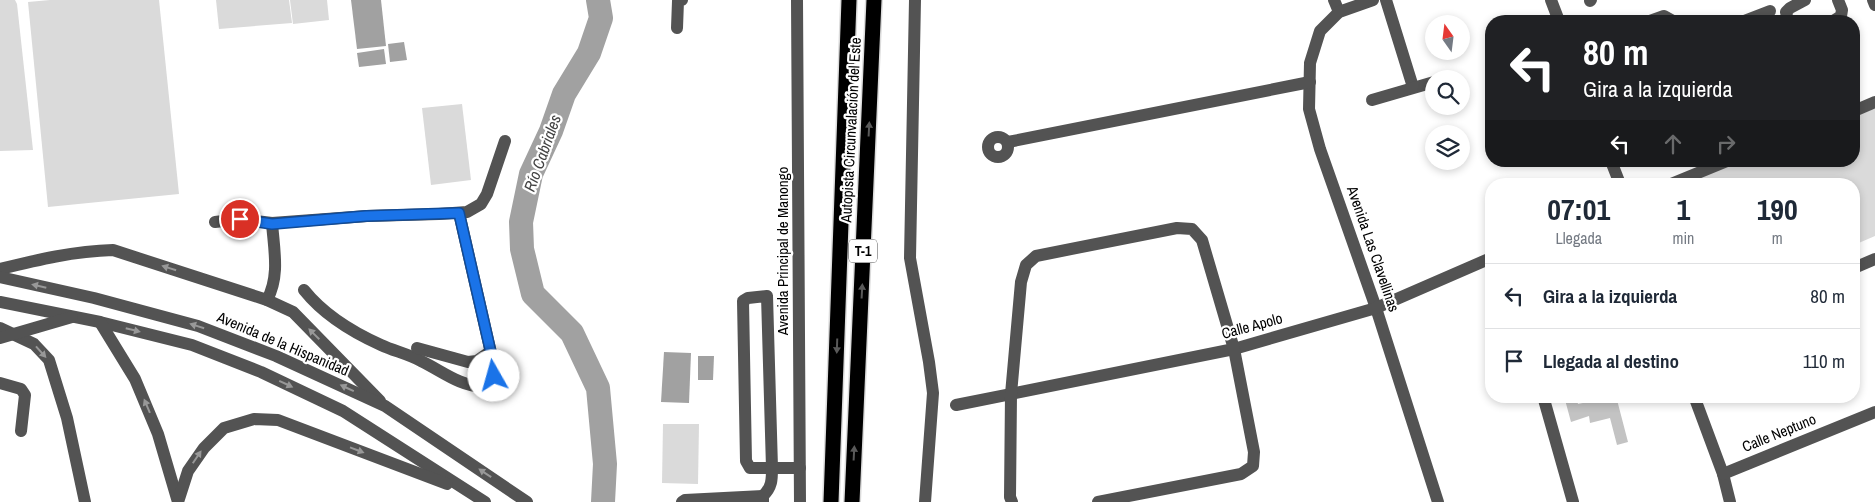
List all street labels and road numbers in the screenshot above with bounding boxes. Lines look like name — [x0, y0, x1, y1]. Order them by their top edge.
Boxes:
street label: Autopista Circunvalación del Este — [835, 37, 866, 224]
street label: Avenida Principal de Manongo — [772, 167, 793, 336]
street label: Avenida Las Clavellinas — [1342, 182, 1405, 315]
road number: T-1 — [849, 240, 877, 262]
street label: Avenida de la Hispanidad — [213, 306, 352, 381]
street label: Calle Apolo — [1219, 307, 1285, 344]
street label: Calle Neptuno — [1739, 408, 1819, 457]

